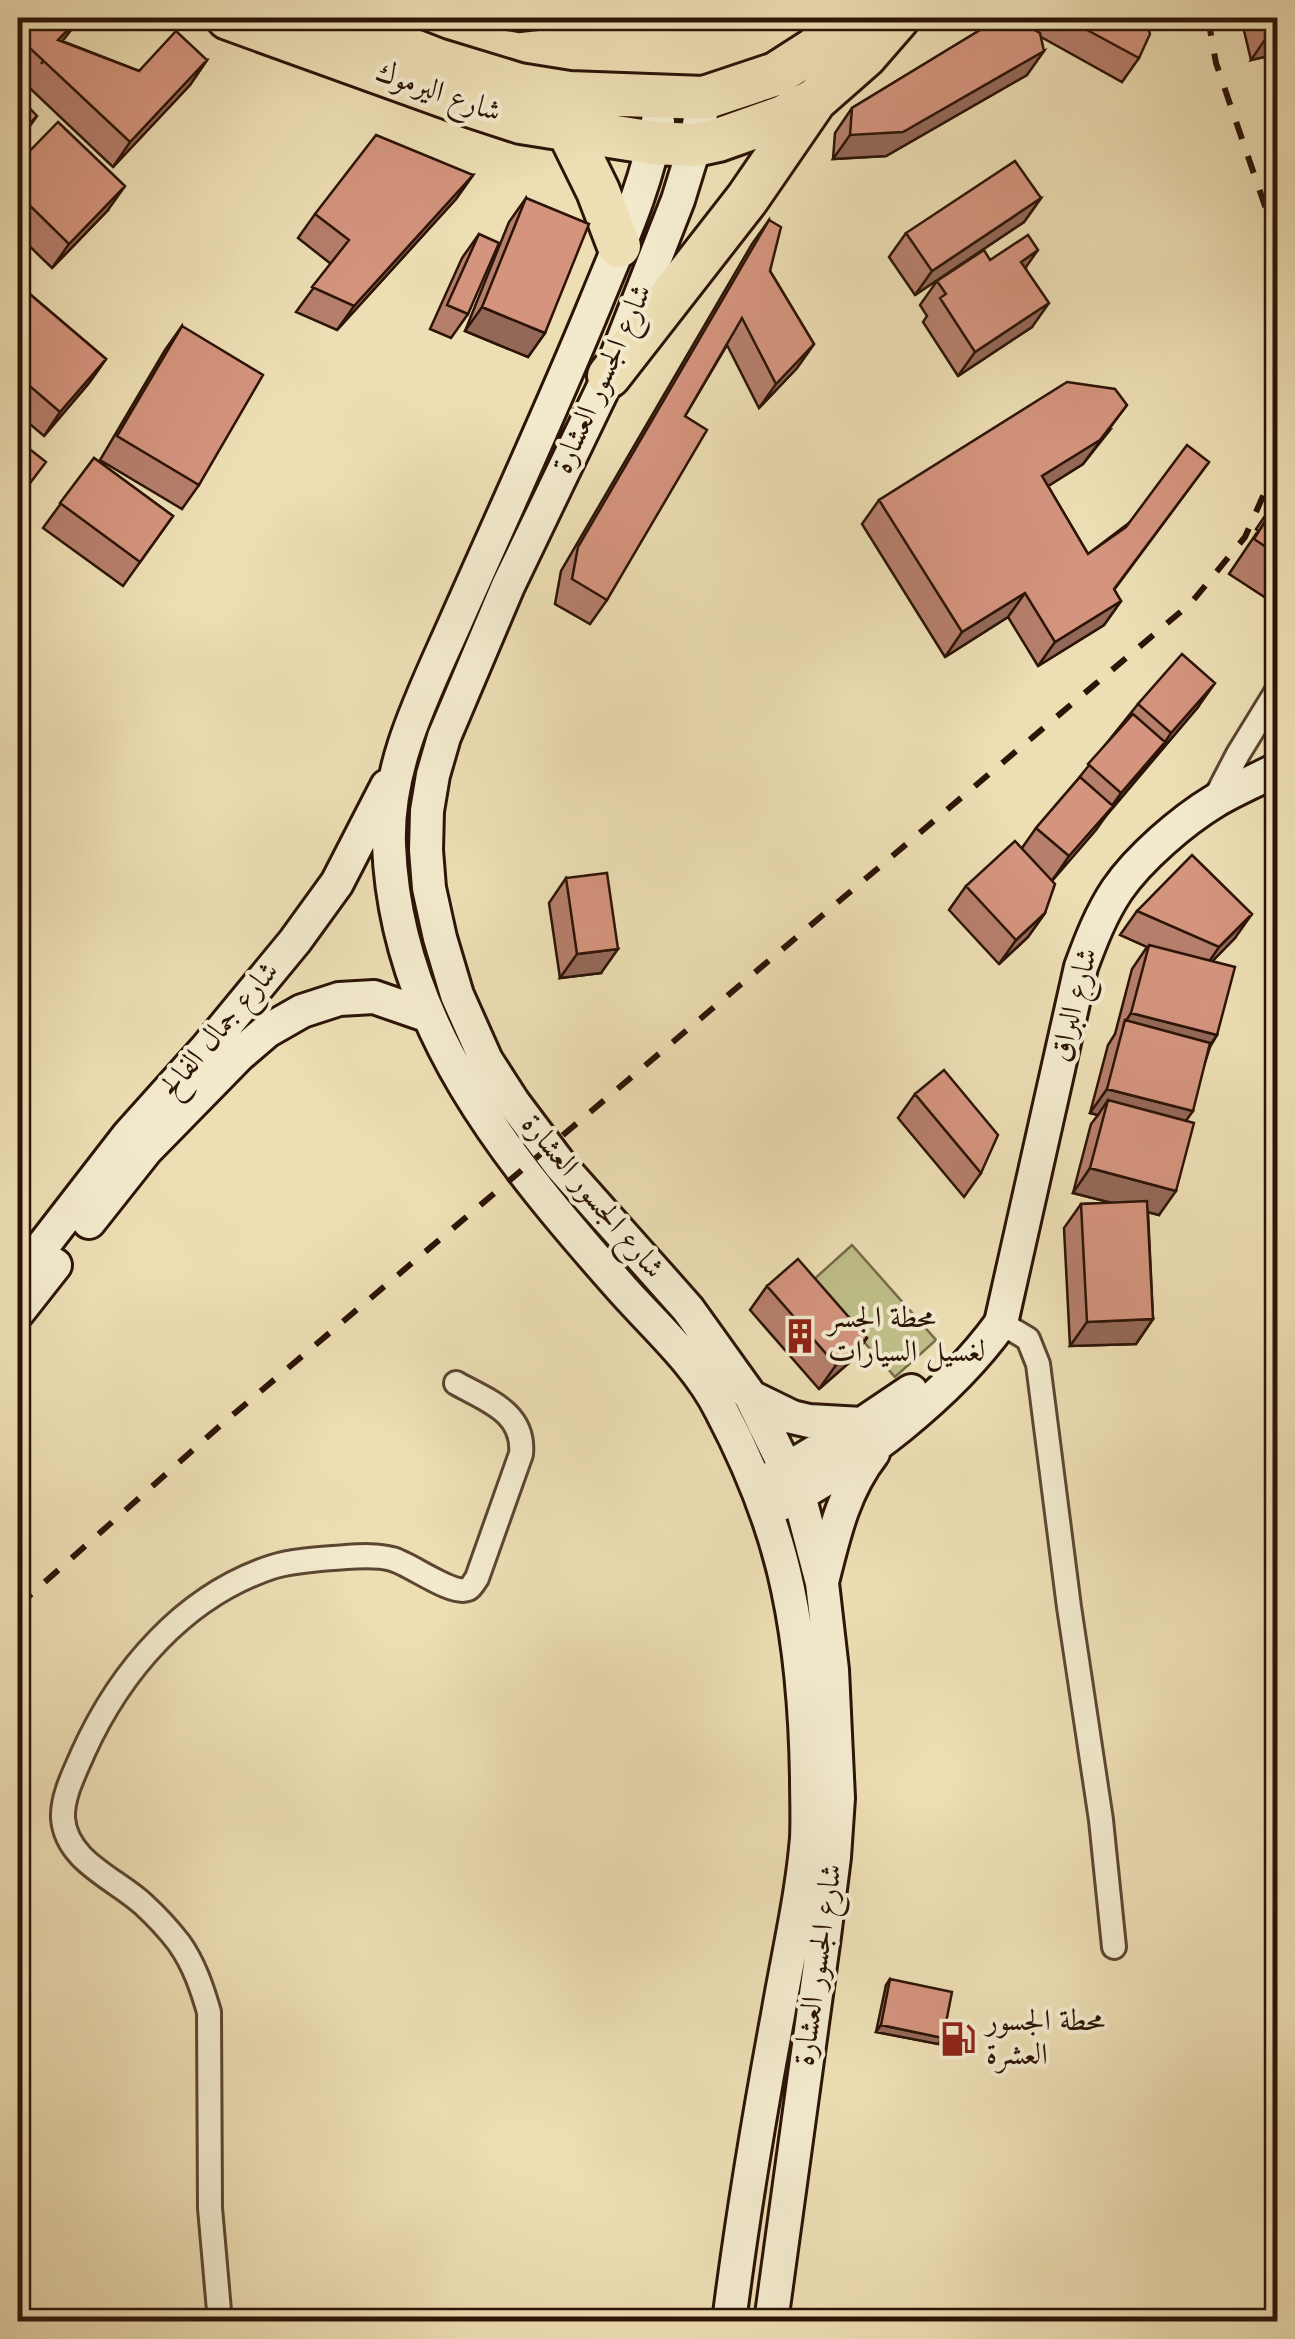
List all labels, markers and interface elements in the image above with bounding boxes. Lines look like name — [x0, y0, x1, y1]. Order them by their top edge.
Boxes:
street label: شارع اليرموك — [369, 57, 505, 136]
street label: شارع الجسور العشارة — [548, 280, 665, 481]
street label: شارع البراق — [1046, 945, 1111, 1067]
street label: شارع جمال الفالح — [155, 957, 291, 1109]
street label: شارع الجسور العشارة — [509, 1109, 669, 1290]
place label: محطة الجسر لغسيل السيارات — [825, 1304, 986, 1372]
building icon: محطة الجسر لغسيل السيارات — [781, 1317, 819, 1355]
street label: شارع الجسور العشارة — [790, 1862, 856, 2069]
place label: محطة الجسور العشرة — [983, 2007, 1105, 2074]
fuel station icon: محطة الجسور العشرة — [939, 2020, 977, 2058]

